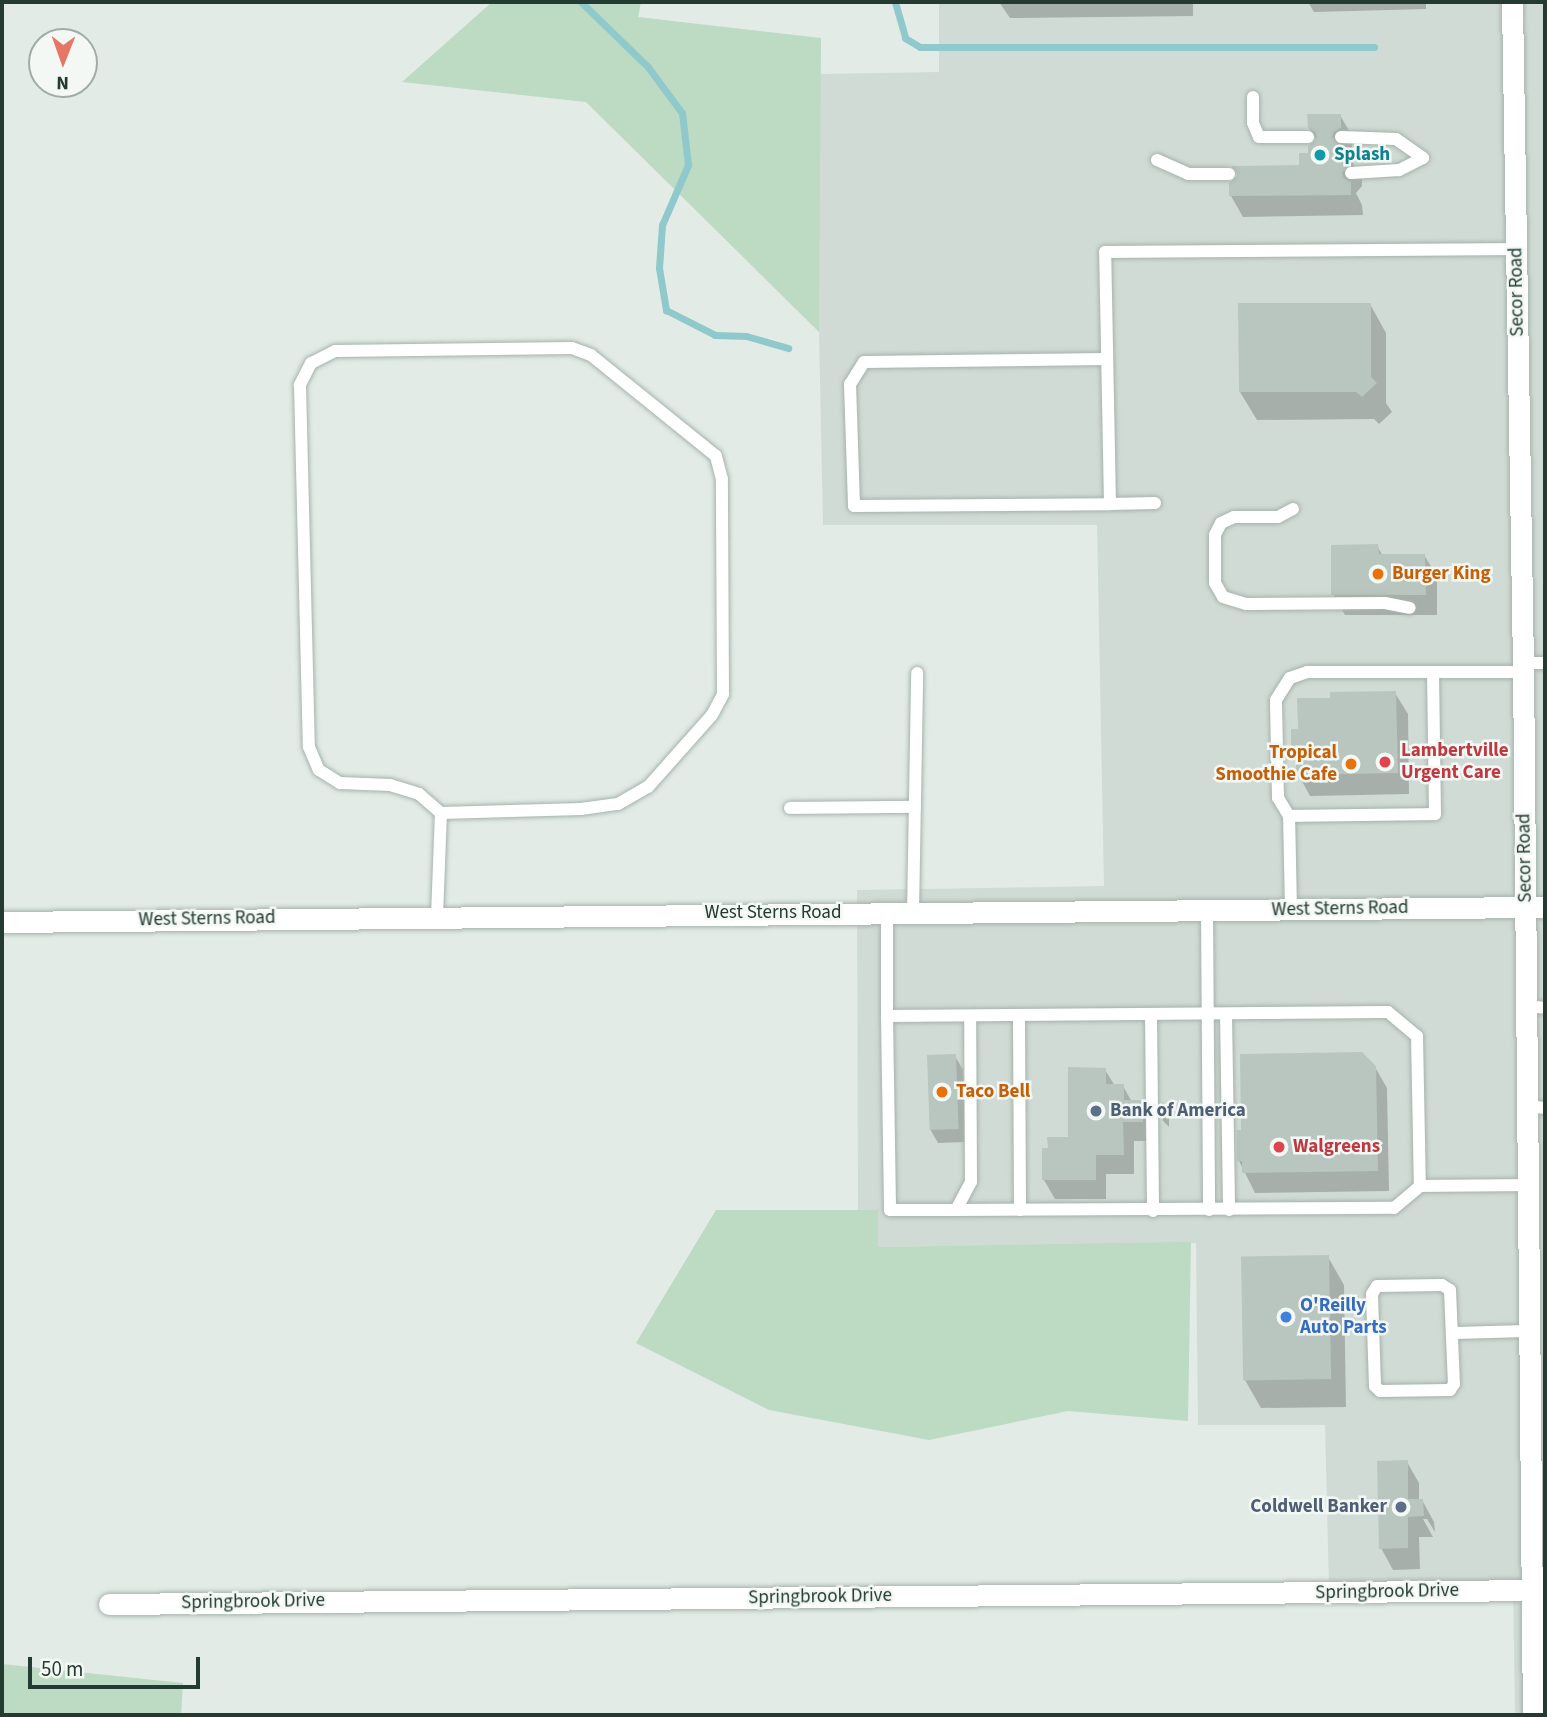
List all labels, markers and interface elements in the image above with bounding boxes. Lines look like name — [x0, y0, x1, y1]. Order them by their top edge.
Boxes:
north arrow — [28, 28, 98, 98]
text: N — [56, 69, 69, 96]
place label: Splash — [1334, 144, 1390, 166]
marker: Splash — [1312, 147, 1328, 163]
street label: Secor Road — [1505, 247, 1529, 337]
place label: Burger King — [1392, 563, 1491, 585]
marker: Burger King — [1370, 566, 1386, 582]
place label: Lambertville Urgent Care — [1401, 740, 1509, 784]
place label: Tropical Smoothie Cafe — [1215, 742, 1337, 786]
marker: Lambertville Urgent Care — [1375, 752, 1395, 772]
marker: Tropical Smoothie Cafe — [1343, 756, 1359, 772]
street label: Secor Road — [1513, 813, 1537, 903]
street label: West Sterns Road — [1271, 896, 1409, 922]
street label: West Sterns Road — [705, 902, 841, 924]
street label: West Sterns Road — [138, 906, 276, 932]
place label: Taco Bell — [956, 1081, 1030, 1103]
marker: Taco Bell — [934, 1084, 950, 1100]
place label: Bank of America — [1110, 1100, 1246, 1122]
marker: Bank of America — [1088, 1103, 1104, 1119]
place label: Walgreens — [1293, 1136, 1380, 1158]
marker: Walgreens — [1271, 1139, 1287, 1155]
place label: O'Reilly Auto Parts — [1300, 1295, 1387, 1339]
marker: O'Reilly Auto Parts — [1278, 1309, 1294, 1325]
place label: Coldwell Banker — [1250, 1496, 1387, 1518]
marker: Coldwell Banker — [1393, 1499, 1409, 1515]
street label: Springbrook Drive — [1315, 1579, 1459, 1605]
street label: Springbrook Drive — [748, 1584, 892, 1610]
street label: Springbrook Drive — [181, 1589, 325, 1615]
scale bar — [32, 1644, 203, 1688]
text: 50 m — [41, 1654, 83, 1684]

